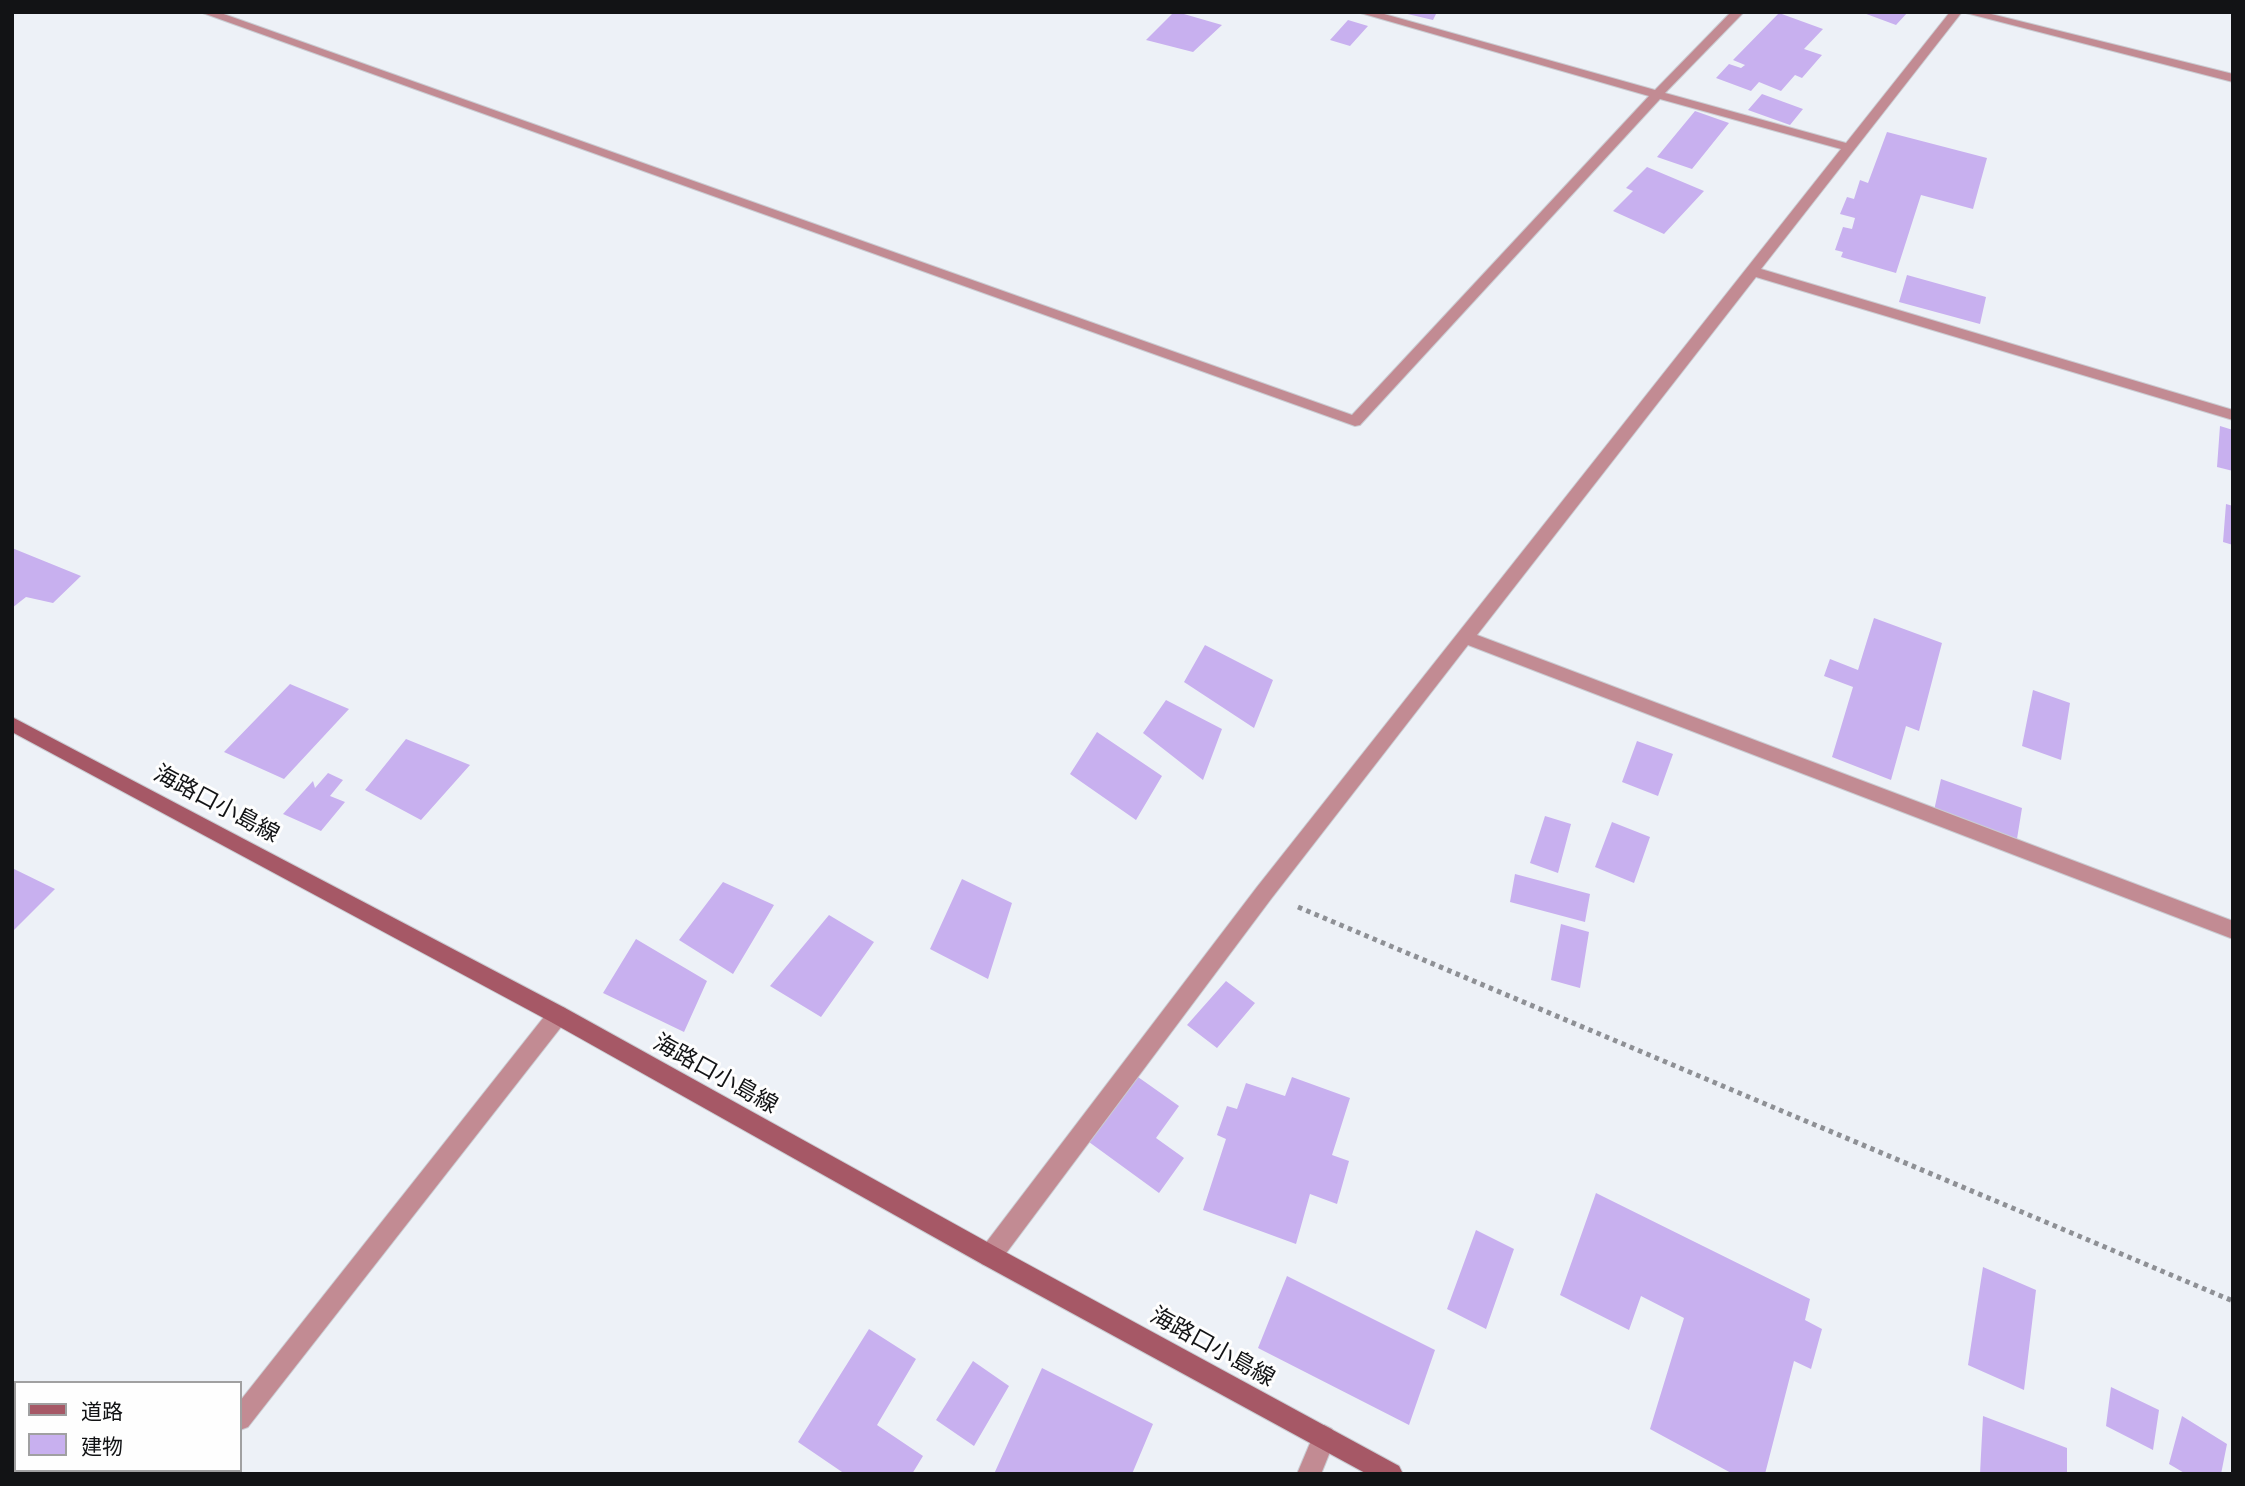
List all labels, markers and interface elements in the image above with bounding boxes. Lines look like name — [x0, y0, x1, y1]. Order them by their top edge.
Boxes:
street label: 海路口小島線 — [149, 760, 283, 850]
street label: 海路口小島線 — [648, 1029, 782, 1121]
street label: 海路口小島線 — [1145, 1302, 1279, 1394]
legend — [14, 1381, 242, 1472]
text: 道路 — [81, 1400, 123, 1424]
text: 建物 — [81, 1435, 123, 1459]

